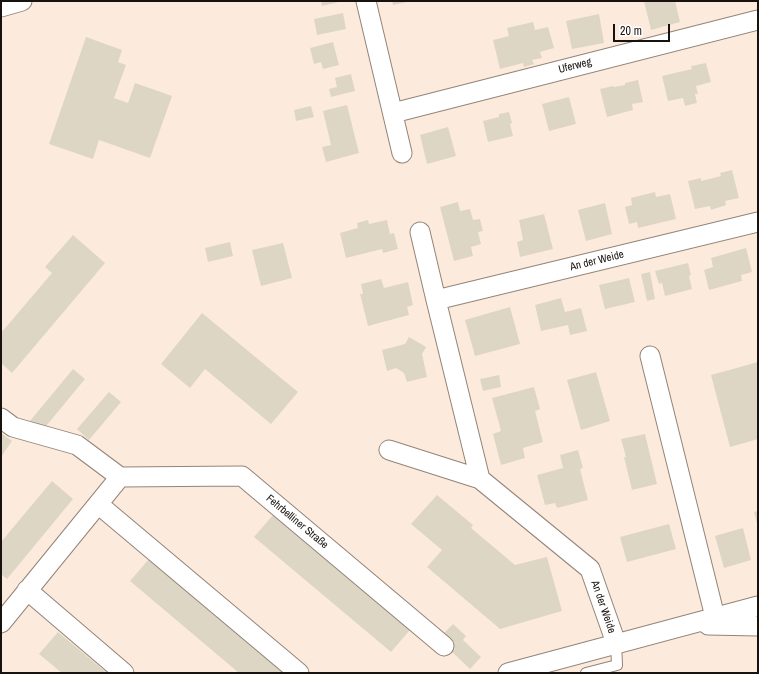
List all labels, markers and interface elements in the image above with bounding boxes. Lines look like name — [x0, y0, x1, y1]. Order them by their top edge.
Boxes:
scale bar — [615, 16, 672, 42]
text: 20 m — [620, 23, 642, 39]
street label: Uferweg — [557, 56, 593, 76]
street label: An der Weide — [569, 248, 625, 274]
street label: Fehrbelliner Straße — [263, 492, 331, 552]
street label: An der Weide — [588, 579, 618, 635]

